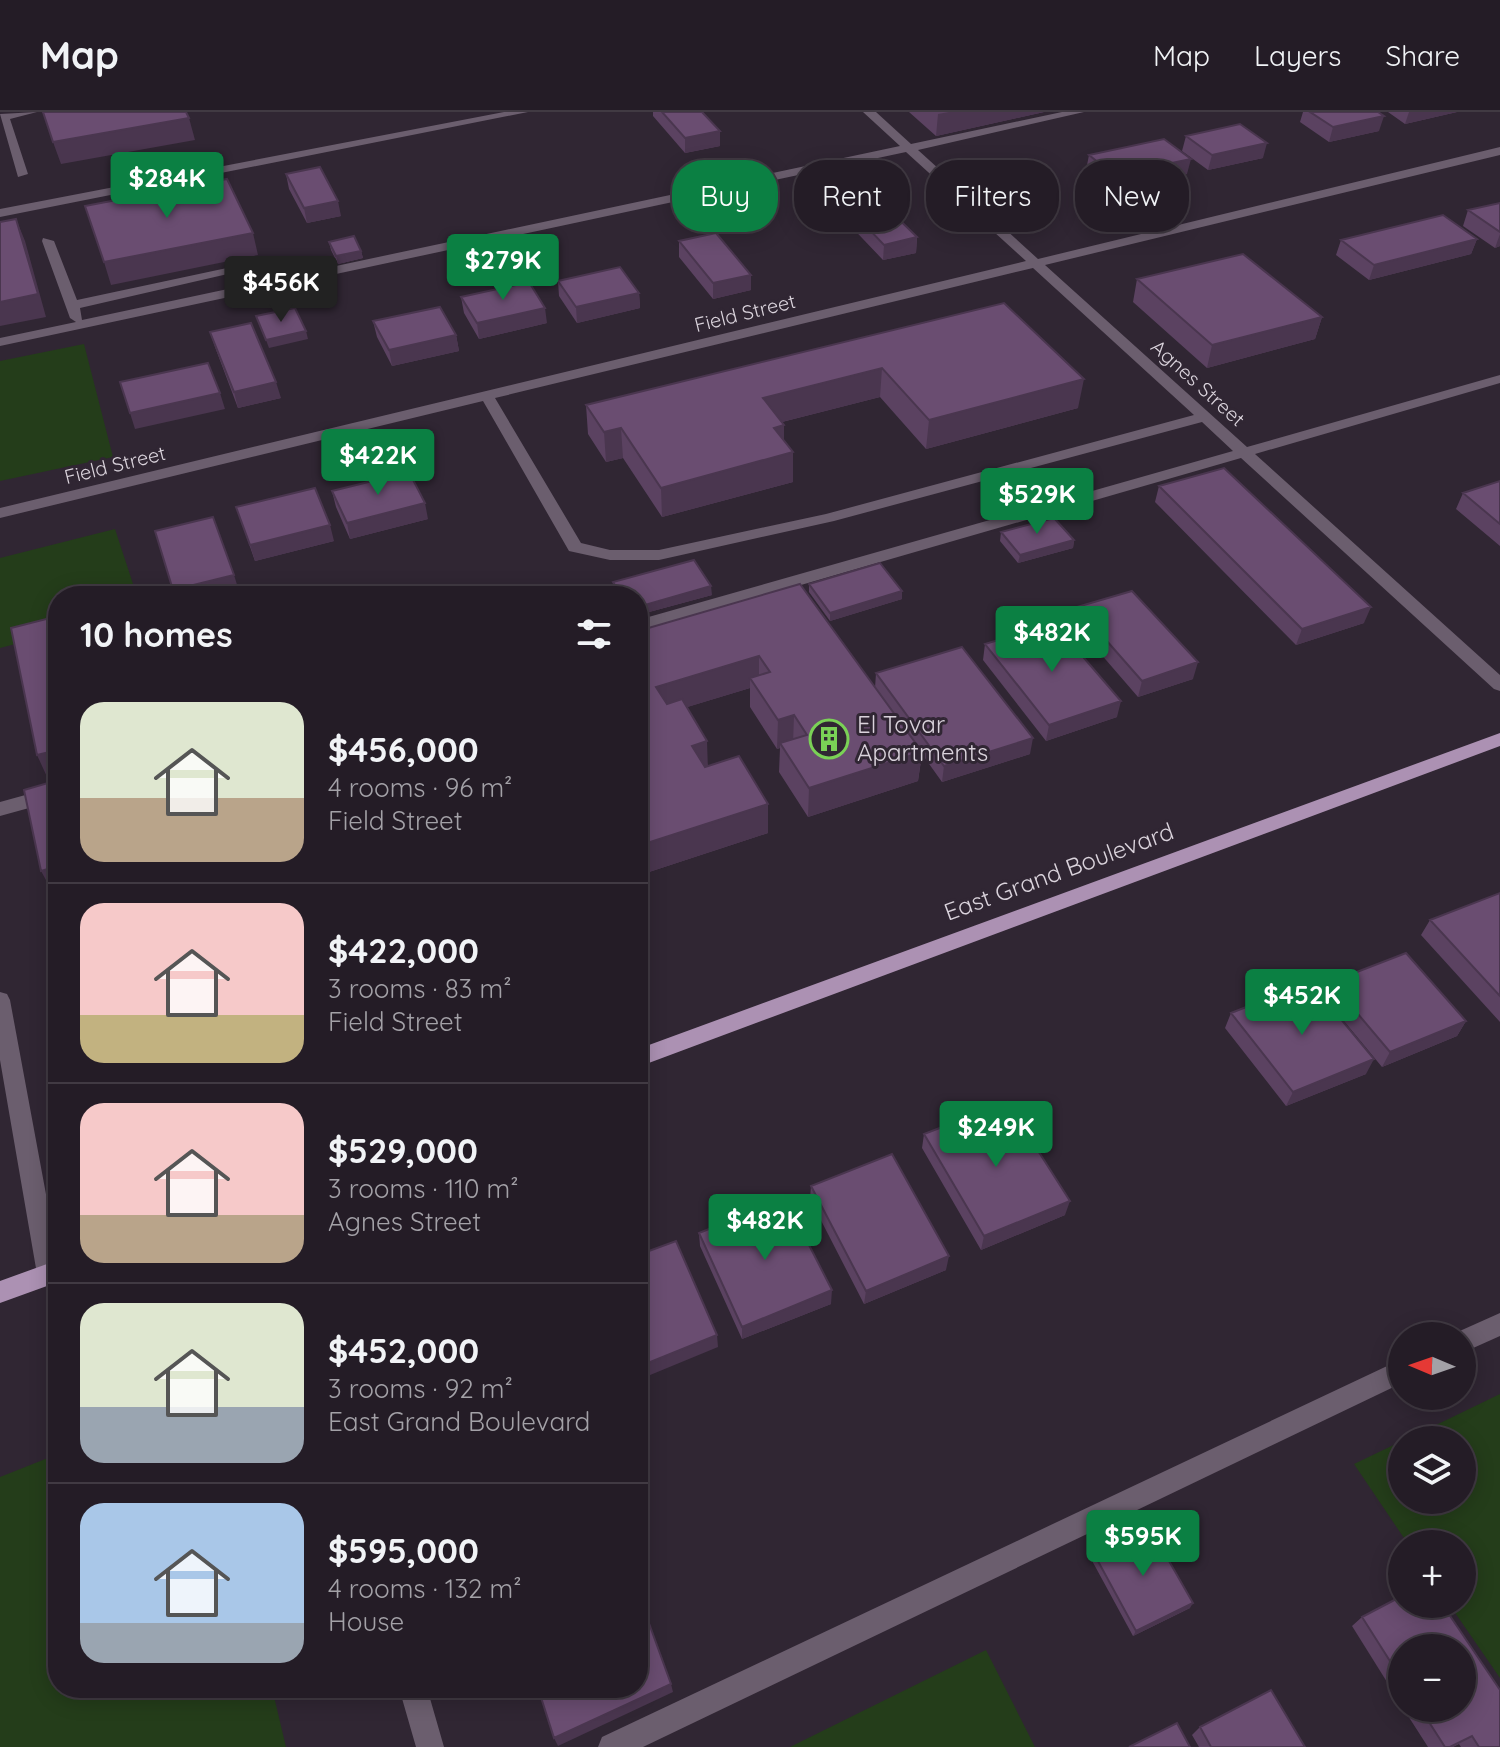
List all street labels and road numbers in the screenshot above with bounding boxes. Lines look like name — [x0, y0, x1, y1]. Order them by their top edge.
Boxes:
street label: Field Street — [692, 288, 798, 337]
street label: Agnes Street — [1146, 334, 1251, 431]
street label: Field Street — [62, 440, 168, 489]
street label: East Grand Boulevard — [940, 816, 1178, 927]

